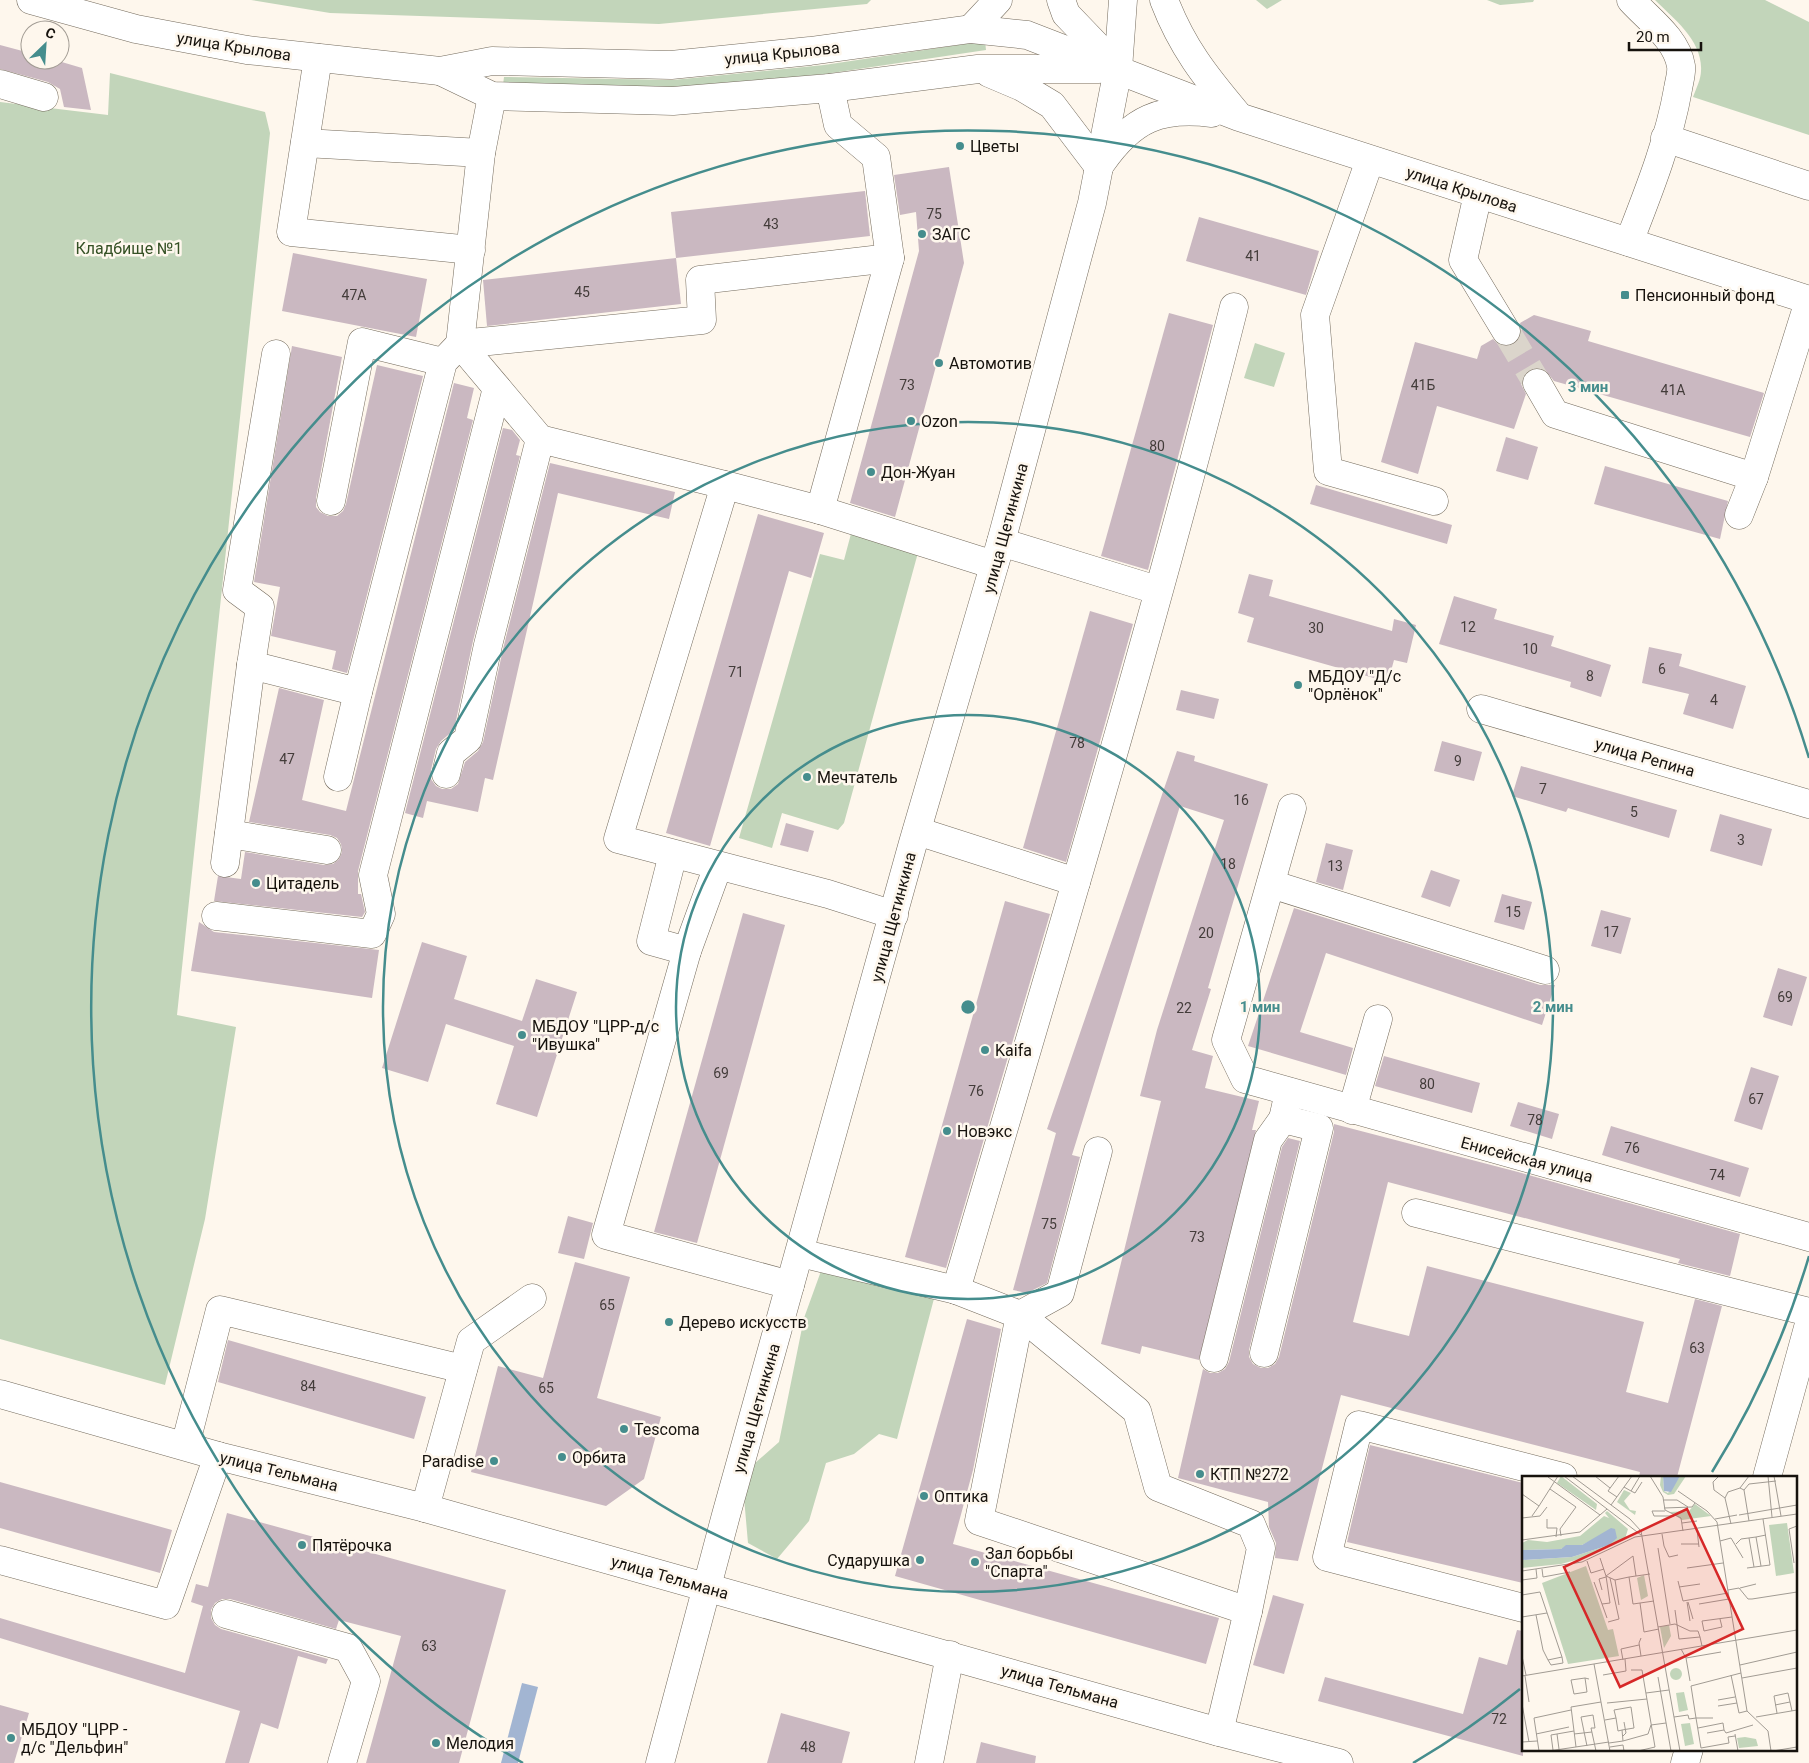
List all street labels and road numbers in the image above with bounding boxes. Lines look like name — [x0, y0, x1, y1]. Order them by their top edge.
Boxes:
street label: улица Крылова — [175, 28, 293, 65]
street label: улица Крылова — [724, 38, 841, 69]
street label: улица Крылова — [1404, 163, 1520, 216]
street label: улица Щетинкина — [979, 461, 1032, 595]
street label: улица Репина — [1593, 734, 1697, 781]
street label: улица Щетинкина — [867, 850, 920, 984]
street label: Енисейская улица — [1459, 1133, 1595, 1186]
street label: улица Щетинкина — [729, 1341, 784, 1475]
street label: улица Тельмана — [218, 1448, 340, 1495]
street label: улица Тельмана — [609, 1552, 731, 1603]
street label: улица Тельмана — [999, 1661, 1121, 1712]

